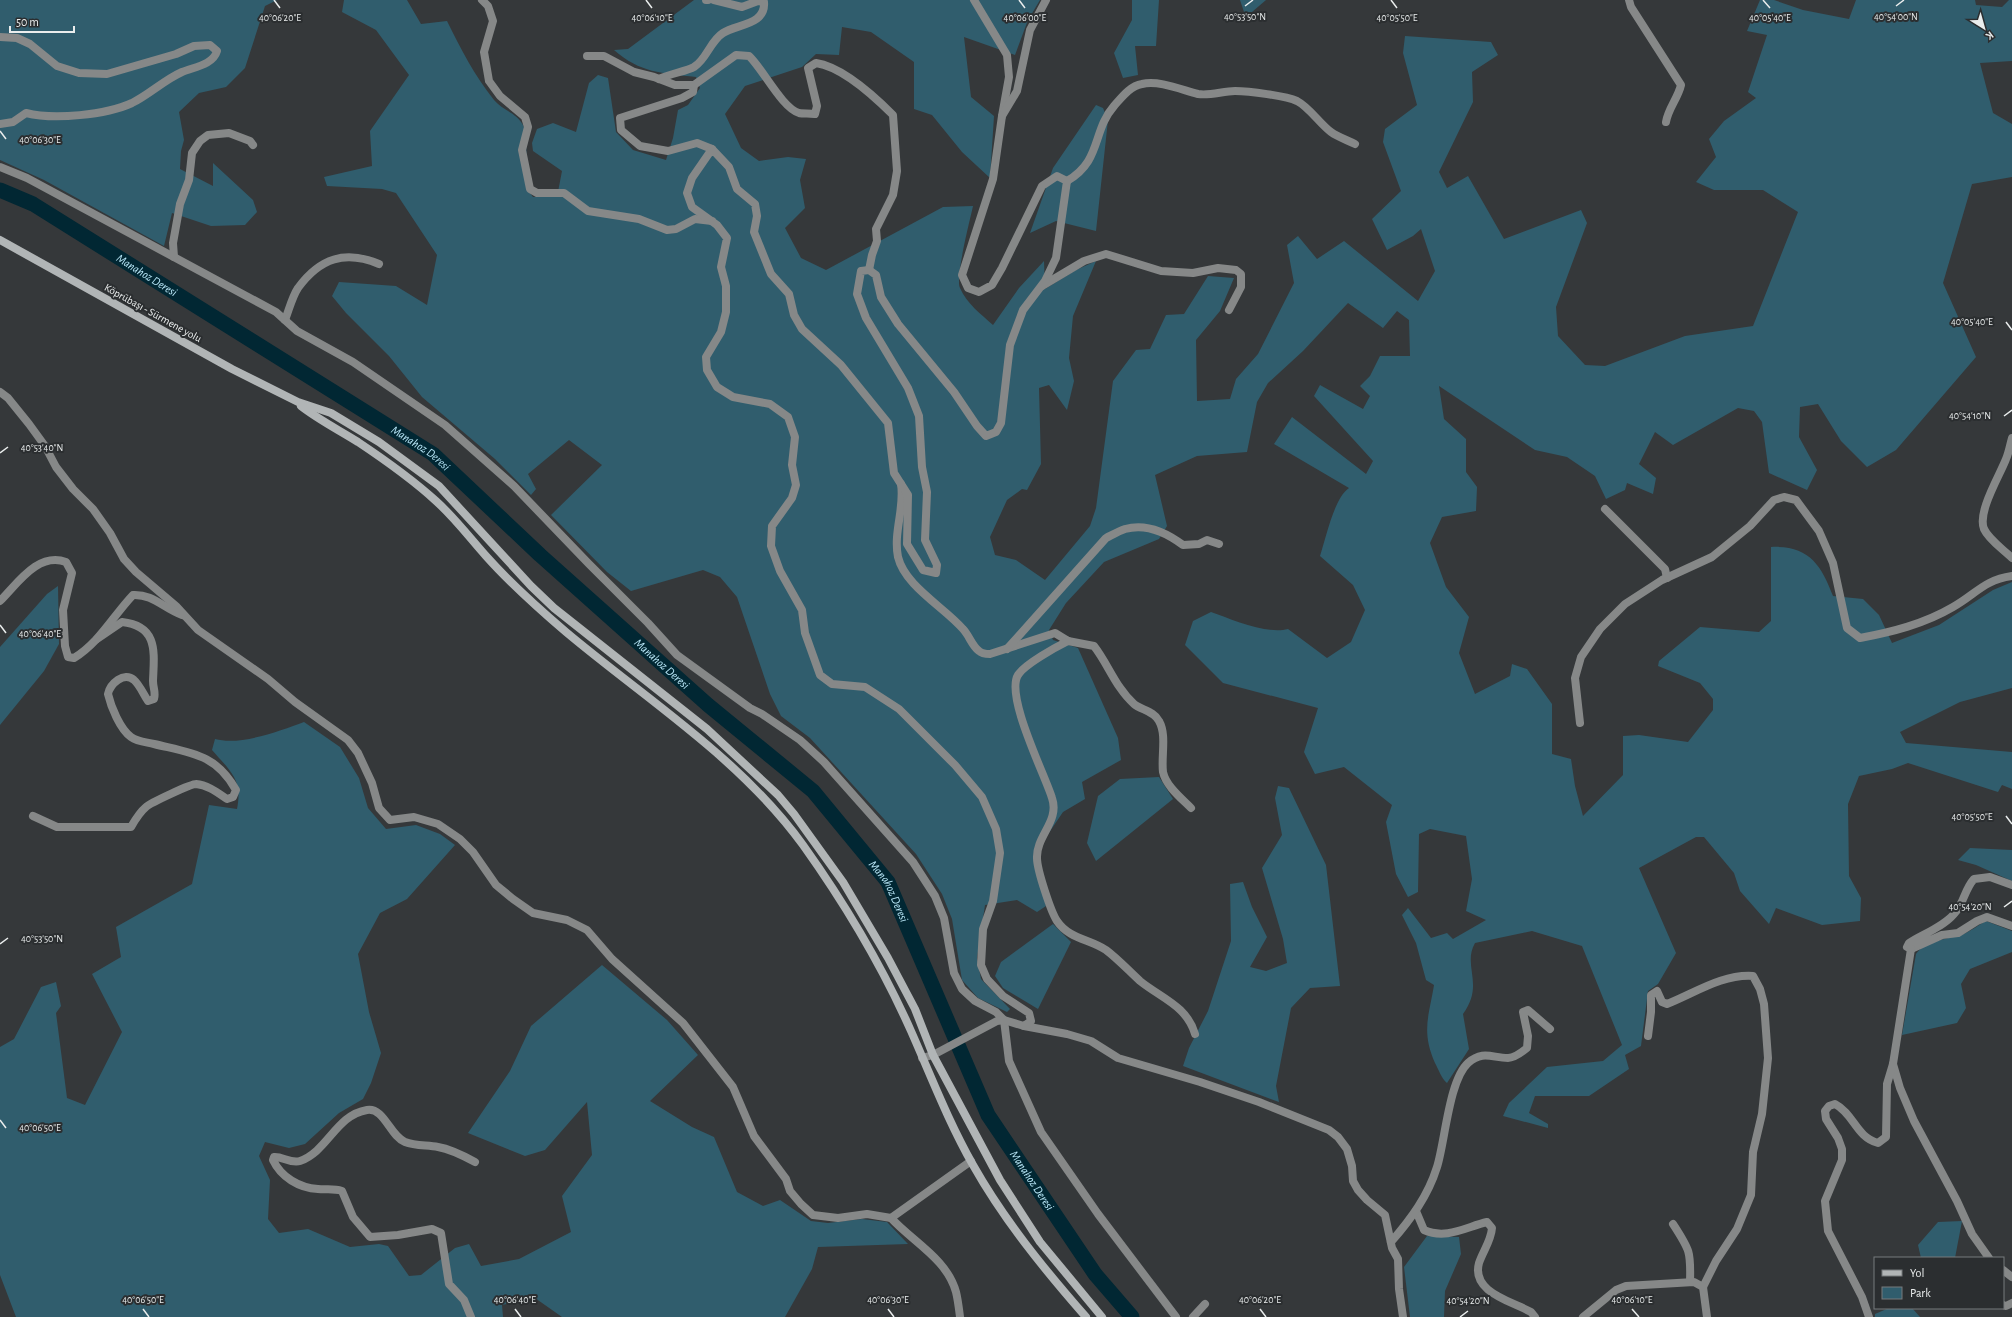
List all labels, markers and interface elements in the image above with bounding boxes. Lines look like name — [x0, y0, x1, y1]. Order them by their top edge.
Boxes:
scale bar — [10, 8, 74, 34]
north arrow — [1964, 8, 2004, 48]
text: 40°53'50"N — [1224, 12, 1266, 22]
text: 40°54'00"N — [1874, 12, 1918, 22]
text: 40°06'20"E — [259, 13, 301, 23]
text: 40°06'10"E — [632, 13, 673, 23]
text: 40°06'00"E — [1004, 13, 1047, 23]
text: 40°05'50"E — [1376, 13, 1418, 23]
text: 40°05'40"E — [1749, 13, 1791, 23]
text: 50 m — [16, 16, 39, 28]
text: K — [1983, 29, 1996, 42]
text: 40°06'30"E — [19, 135, 61, 145]
water label: Manahoz Deresi — [114, 252, 179, 299]
street label: Köprübaşı - Sürmene yolu — [103, 282, 204, 344]
text: 40°05'40"E — [1951, 317, 1993, 327]
text: 40°54'10"N — [1949, 411, 1991, 421]
water label: Manahoz Deresi — [389, 423, 453, 473]
text: 40°53'40"N — [21, 443, 63, 453]
text: 40°06'40"E — [19, 629, 61, 639]
water label: Manahoz Deresi — [632, 636, 692, 691]
text: 40°05'50"E — [1951, 812, 1993, 822]
water label: Manahoz Deresi — [867, 858, 911, 924]
text: 40°54'20"N — [1948, 902, 1992, 912]
text: 40°53'50"N — [21, 934, 63, 944]
text: 40°06'50"E — [19, 1123, 61, 1133]
water label: Manahoz Deresi — [1008, 1149, 1056, 1213]
legend — [1874, 1257, 2004, 1309]
text: Yol — [1910, 1267, 1924, 1279]
text: Park — [1910, 1287, 1931, 1299]
text: 40°06'50"E — [122, 1295, 164, 1305]
text: 40°06'40"E — [494, 1295, 536, 1305]
text: 40°06'30"E — [867, 1295, 909, 1305]
text: 40°06'20"E — [1239, 1295, 1281, 1305]
text: 40°06'10"E — [1612, 1295, 1653, 1305]
text: 40°54'20"N — [1446, 1296, 1490, 1306]

